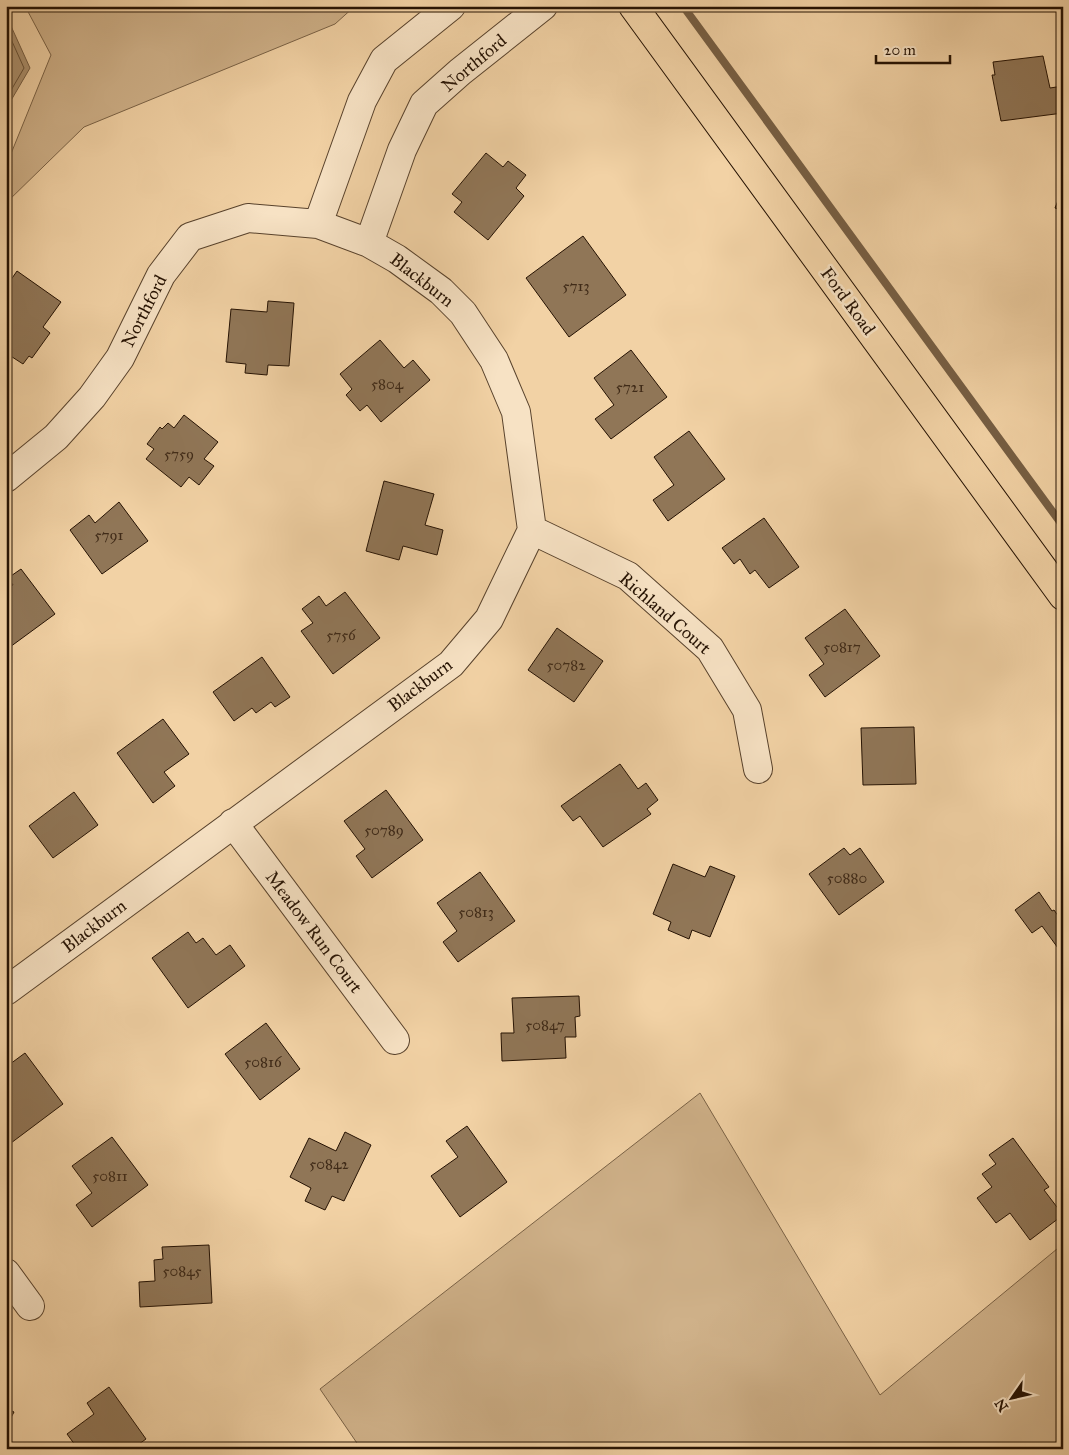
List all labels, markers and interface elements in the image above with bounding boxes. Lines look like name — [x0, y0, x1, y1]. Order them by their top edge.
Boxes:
street label: Northford — [437, 29, 511, 97]
scale bar — [876, 32, 950, 64]
text: 20 m — [884, 41, 916, 59]
street label: Blackburn — [386, 248, 459, 312]
street label: Ford Road — [816, 263, 880, 339]
street label: Northford — [116, 271, 172, 351]
house number: 5713 — [563, 277, 589, 295]
house number: 5804 — [371, 375, 404, 393]
house number: 5721 — [616, 378, 644, 396]
house number: 5759 — [164, 445, 194, 463]
house number: 5791 — [95, 526, 123, 544]
street label: Richland Court — [615, 567, 716, 659]
house number: 5756 — [326, 626, 357, 644]
house number: 50817 — [823, 638, 861, 656]
street label: Blackburn — [383, 653, 457, 716]
house number: 50782 — [546, 656, 586, 674]
house number: 50789 — [364, 821, 404, 839]
street label: Meadow Run Court — [261, 867, 367, 998]
house number: 50880 — [827, 869, 867, 887]
street label: Blackburn — [57, 894, 131, 957]
house number: 50813 — [458, 903, 494, 921]
house number: 50847 — [525, 1016, 565, 1034]
house number: 50816 — [244, 1053, 283, 1071]
house number: 50842 — [309, 1155, 349, 1173]
house number: 50811 — [92, 1167, 128, 1185]
house number: 50845 — [162, 1262, 202, 1280]
north arrow — [986, 1372, 1036, 1422]
text: N — [991, 1395, 1012, 1415]

